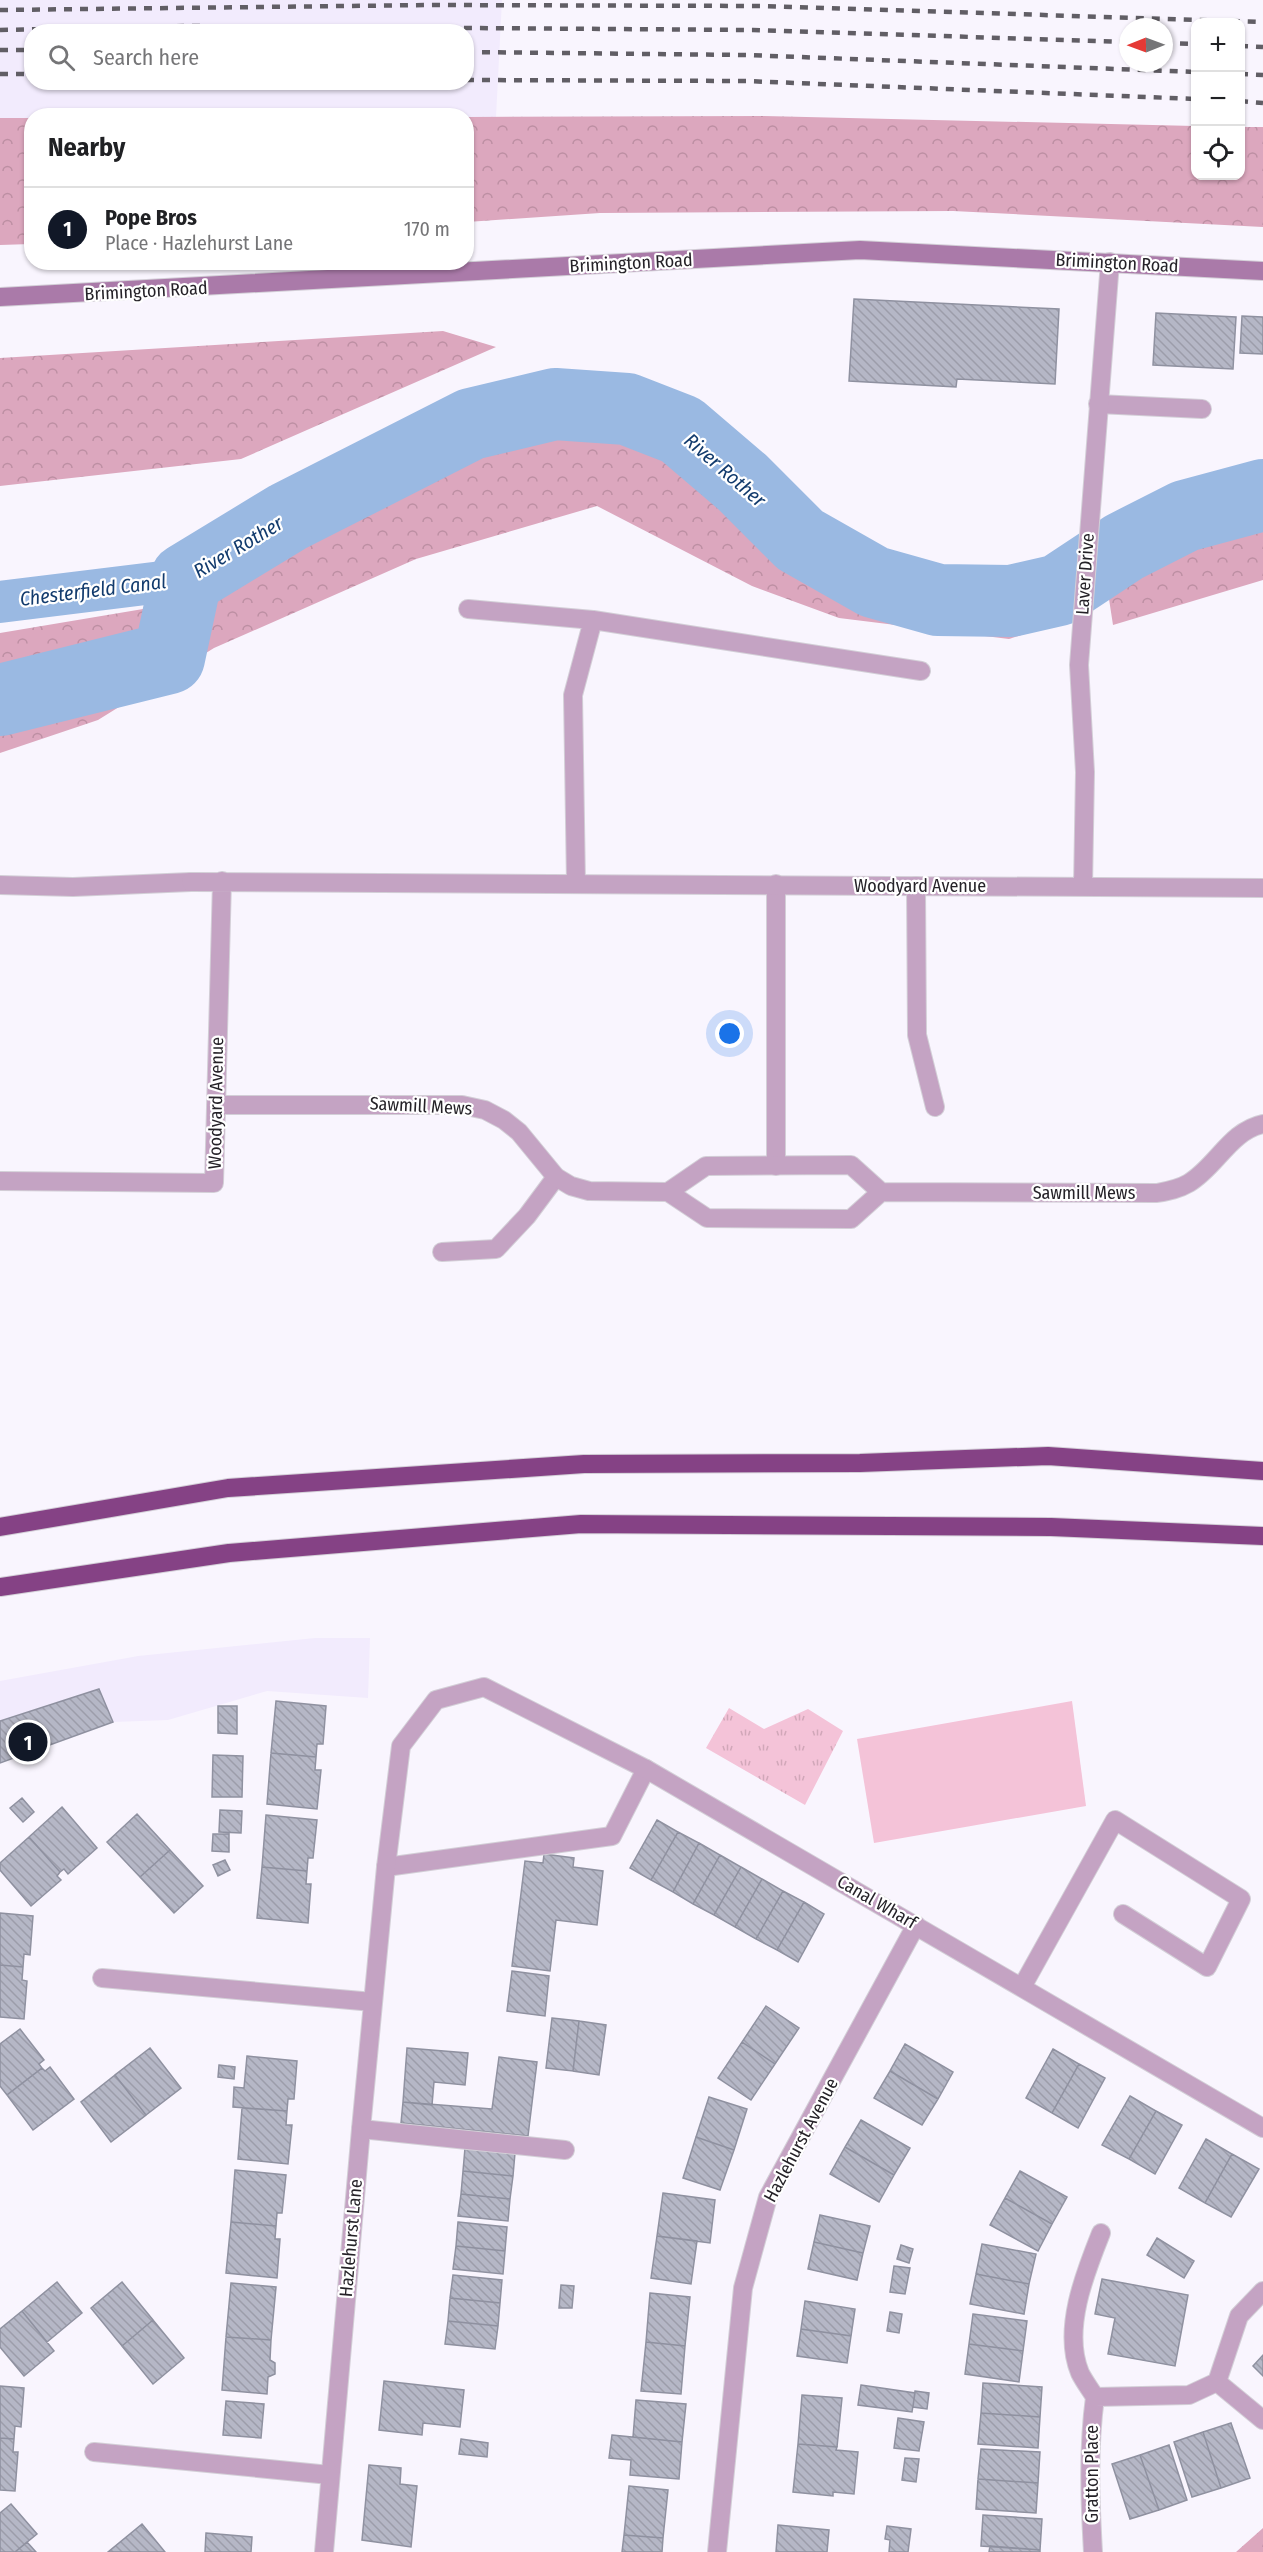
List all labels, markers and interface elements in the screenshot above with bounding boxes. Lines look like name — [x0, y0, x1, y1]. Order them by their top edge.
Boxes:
north arrow — [1119, 18, 1173, 72]
map controls — [1191, 18, 1245, 180]
button: + — [1191, 18, 1245, 72]
search box — [24, 24, 474, 90]
icon: search — [45, 41, 78, 74]
text: Search here — [93, 44, 199, 71]
button: − — [1191, 72, 1245, 126]
button: locate — [1191, 126, 1245, 180]
text: Nearby — [48, 132, 125, 163]
text: Pope Bros — [105, 204, 197, 231]
text: 1 — [63, 217, 72, 241]
text: 170 m — [404, 217, 450, 241]
text: Place · Hazlehurst Lane — [105, 231, 293, 255]
street label: Brimington Road — [569, 249, 693, 277]
street label: Brimington Road — [1055, 249, 1179, 277]
street label: Brimington Road — [84, 277, 208, 305]
water label: River Rother — [679, 428, 771, 513]
water label: River Rother — [189, 510, 288, 583]
street label: Laver Drive — [1071, 532, 1099, 616]
water label: Chesterfield Canal — [18, 569, 168, 611]
street label: Woodyard Avenue — [854, 875, 986, 897]
your location — [715, 1019, 744, 1048]
street label: Woodyard Avenue — [204, 1037, 228, 1169]
street label: Sawmill Mews — [369, 1092, 473, 1120]
street label: Sawmill Mews — [1033, 1182, 1136, 1204]
pin: 1 — [9, 1720, 48, 1764]
street label: Canal Wharf — [833, 1870, 922, 1934]
street label: Hazlehurst Avenue — [759, 2074, 843, 2206]
street label: Hazlehurst Lane — [335, 2178, 367, 2298]
street label: Gratton Place — [1081, 2425, 1103, 2523]

